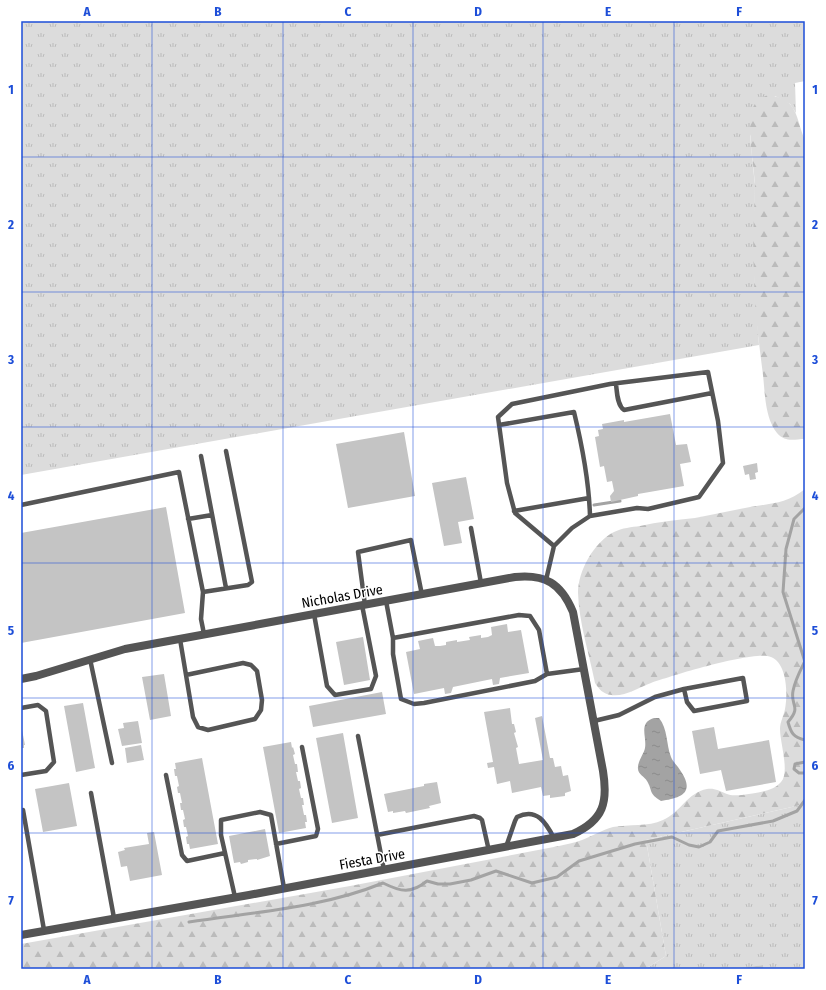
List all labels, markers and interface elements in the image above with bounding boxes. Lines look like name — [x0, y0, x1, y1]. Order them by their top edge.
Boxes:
text: A — [82, 4, 91, 19]
text: B — [214, 4, 222, 19]
text: C — [345, 4, 352, 19]
text: D — [474, 4, 482, 19]
text: E — [605, 4, 611, 19]
text: F — [736, 4, 742, 19]
text: 1 — [8, 82, 14, 97]
text: 1 — [812, 82, 818, 97]
text: 2 — [7, 217, 14, 232]
text: 2 — [811, 217, 818, 232]
text: 3 — [7, 352, 14, 367]
text: 3 — [811, 352, 818, 367]
text: 4 — [8, 488, 15, 503]
text: 4 — [812, 488, 819, 503]
street label: Nicholas Drive — [300, 581, 384, 612]
text: 5 — [8, 623, 14, 638]
text: 5 — [812, 623, 818, 638]
text: 6 — [8, 758, 15, 773]
text: 6 — [812, 758, 819, 773]
street label: Fiesta Drive — [338, 845, 406, 874]
text: 7 — [8, 893, 14, 908]
text: 7 — [812, 893, 818, 908]
text: A — [82, 972, 91, 987]
text: B — [214, 972, 222, 987]
text: C — [345, 972, 352, 987]
text: D — [474, 972, 482, 987]
text: E — [605, 972, 611, 987]
text: F — [736, 972, 742, 987]

